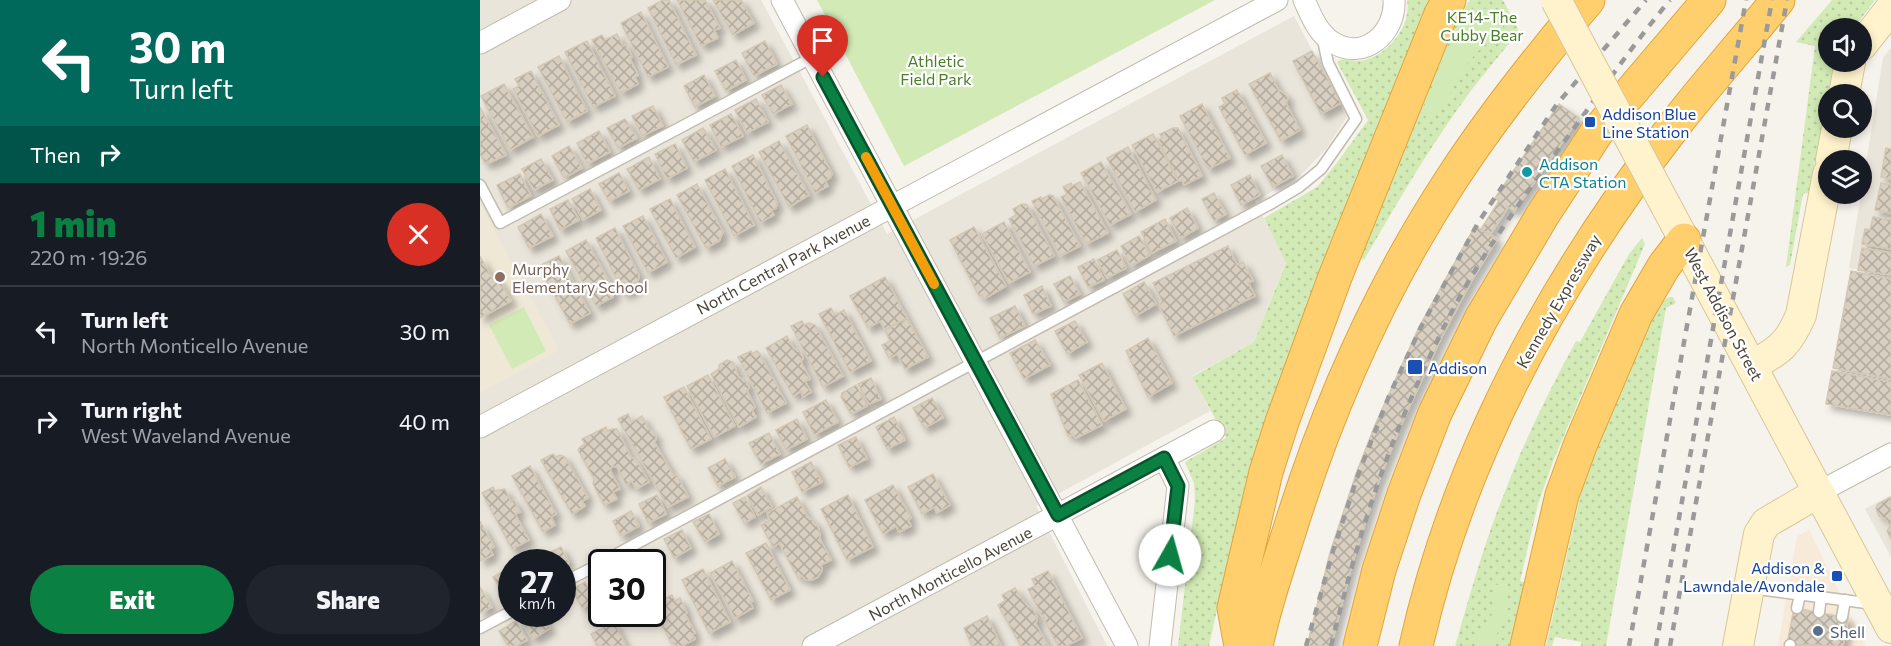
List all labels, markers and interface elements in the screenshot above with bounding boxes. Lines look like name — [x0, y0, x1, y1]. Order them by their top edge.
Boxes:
park label: KE14-The Cubby Bear — [1440, 7, 1524, 44]
pin — [797, 15, 848, 77]
map controls — [1818, 18, 1872, 204]
button: sound — [1818, 18, 1872, 72]
text: 30 m — [129, 20, 226, 72]
icon: left — [30, 24, 108, 102]
icon: arrive — [806, 24, 839, 57]
park label: Athletic Field Park — [900, 51, 972, 88]
text: Turn left — [129, 72, 233, 105]
button: search — [1818, 84, 1872, 138]
place label: Addison Blue Line Station — [1602, 104, 1696, 141]
marker: Addison Blue Line Station — [1583, 115, 1597, 129]
icon: right — [93, 138, 126, 171]
text: Then — [30, 141, 81, 168]
button: layers — [1818, 150, 1872, 204]
place label: Addison CTA Station — [1539, 154, 1626, 191]
marker: Addison CTA Station — [1520, 165, 1534, 179]
text: 1 min — [30, 200, 116, 244]
button: close — [387, 203, 450, 266]
street label: North Central Park Avenue — [693, 210, 873, 318]
street label: Kennedy Expressway — [1512, 231, 1604, 371]
street label: West Addison Street — [1681, 244, 1767, 384]
text: 220 m · 19:26 — [30, 245, 147, 269]
place label: Murphy Elementary School — [512, 259, 648, 296]
marker: Murphy Elementary School — [493, 270, 507, 284]
text: Turn left — [81, 306, 168, 333]
icon: left — [30, 315, 63, 348]
text: 30 m — [400, 318, 450, 345]
text: North Monticello Avenue — [81, 333, 308, 357]
marker: Addison — [1406, 358, 1424, 376]
place label: Addison — [1428, 358, 1487, 377]
text: Turn right — [81, 396, 182, 423]
icon: right — [30, 405, 63, 438]
text: 40 m — [399, 408, 450, 435]
text: West Waveland Avenue — [81, 423, 291, 447]
street label: North Monticello Avenue — [865, 522, 1035, 624]
position arrow — [1138, 523, 1202, 587]
speed limit sign: 30 — [588, 549, 666, 627]
place label: Addison & Lawndale/Avondale — [1683, 558, 1825, 595]
text: 27 — [520, 562, 554, 599]
button: Exit — [30, 565, 234, 634]
button: Share — [246, 565, 450, 634]
marker: Addison & Lawndale/Avondale — [1830, 569, 1844, 583]
text: km/h — [519, 594, 555, 612]
place label: Shell — [1830, 622, 1865, 641]
marker: Shell — [1811, 624, 1825, 638]

